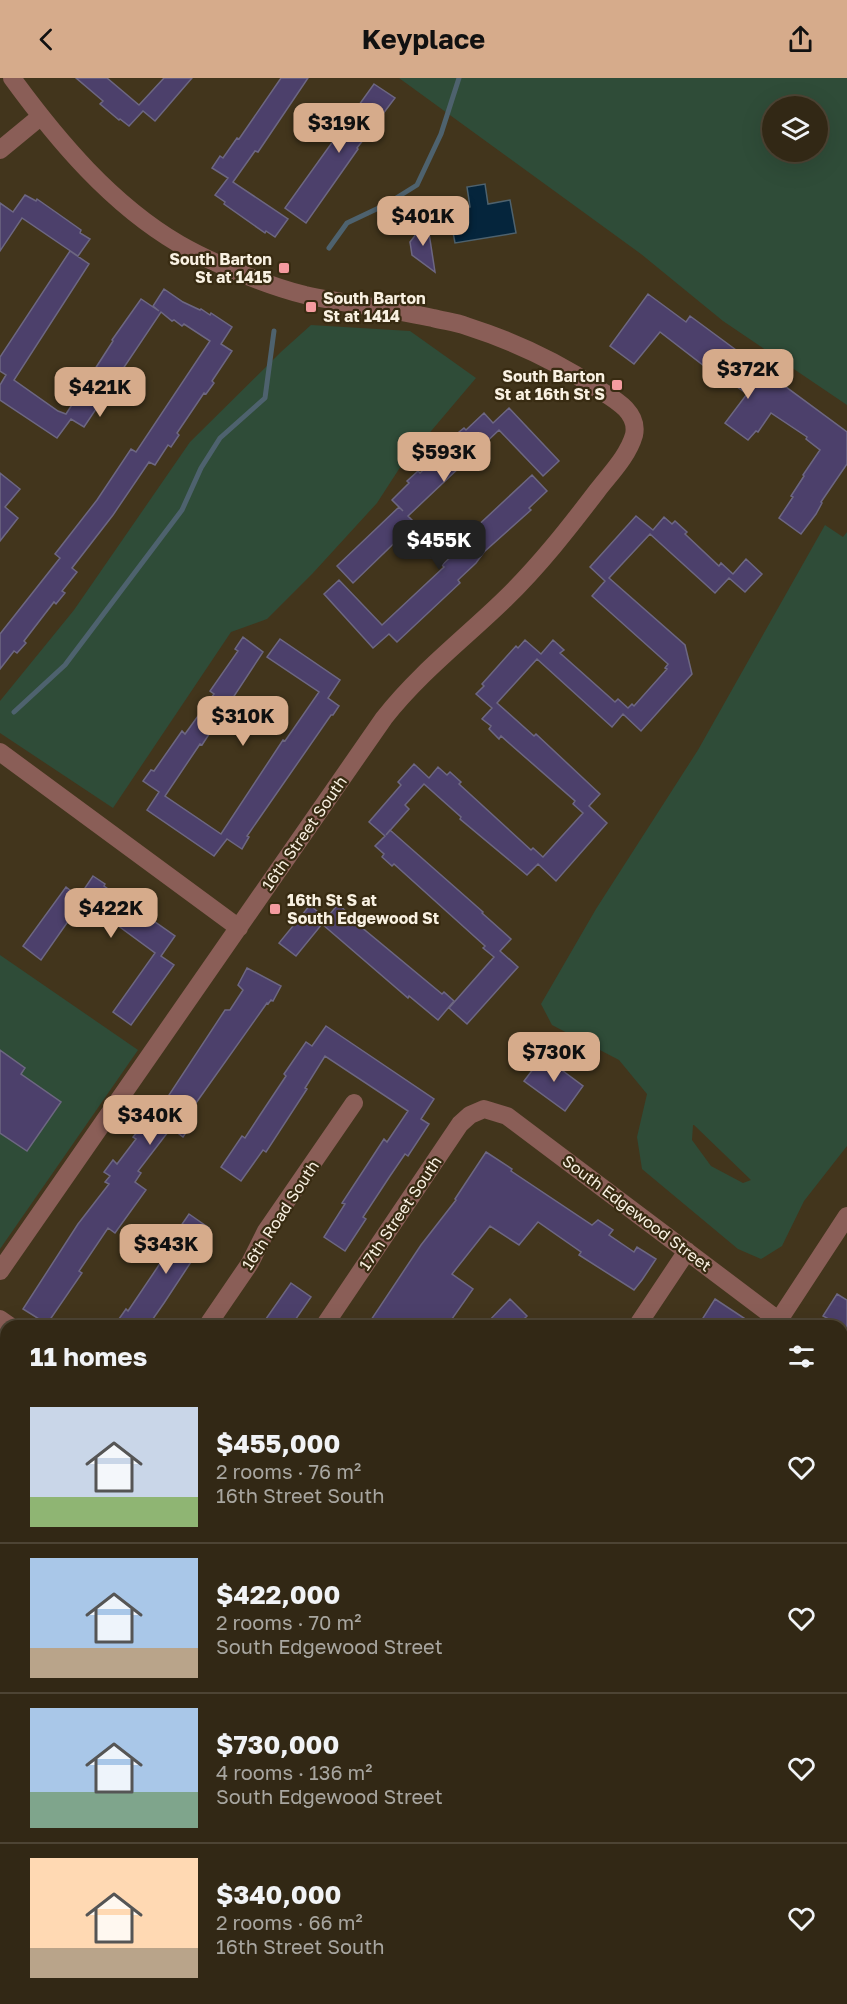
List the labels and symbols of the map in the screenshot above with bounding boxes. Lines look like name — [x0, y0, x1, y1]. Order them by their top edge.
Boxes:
pin: $319K — [297, 103, 381, 154]
pin: $401K — [381, 196, 465, 247]
place label: South Barton St at 1415 — [169, 249, 272, 287]
marker: South Barton St at 1415 — [277, 261, 291, 275]
place label: South Barton St at 1414 — [323, 288, 426, 326]
marker: South Barton St at 1414 — [304, 300, 318, 314]
pin: $372K — [706, 349, 790, 400]
place label: South Barton St at 16th St S — [494, 366, 605, 404]
pin: $421K — [58, 367, 142, 418]
marker: South Barton St at 16th St S — [610, 378, 624, 392]
pin: $593K — [402, 432, 486, 483]
pin: $455K — [397, 520, 481, 571]
pin: $310K — [201, 696, 285, 747]
street label: 16th Street South — [257, 772, 351, 894]
pin: $422K — [69, 888, 153, 939]
place label: 16th St S at South Edgewood St — [287, 890, 439, 928]
marker: 16th St S at South Edgewood St — [268, 902, 282, 916]
pin: $730K — [512, 1032, 596, 1083]
pin: $340K — [108, 1095, 192, 1146]
street label: South Edgewood Street — [559, 1150, 715, 1276]
street label: 17th Street South — [354, 1152, 446, 1274]
street label: 16th Road South — [237, 1156, 323, 1274]
pin: $343K — [124, 1224, 208, 1275]

